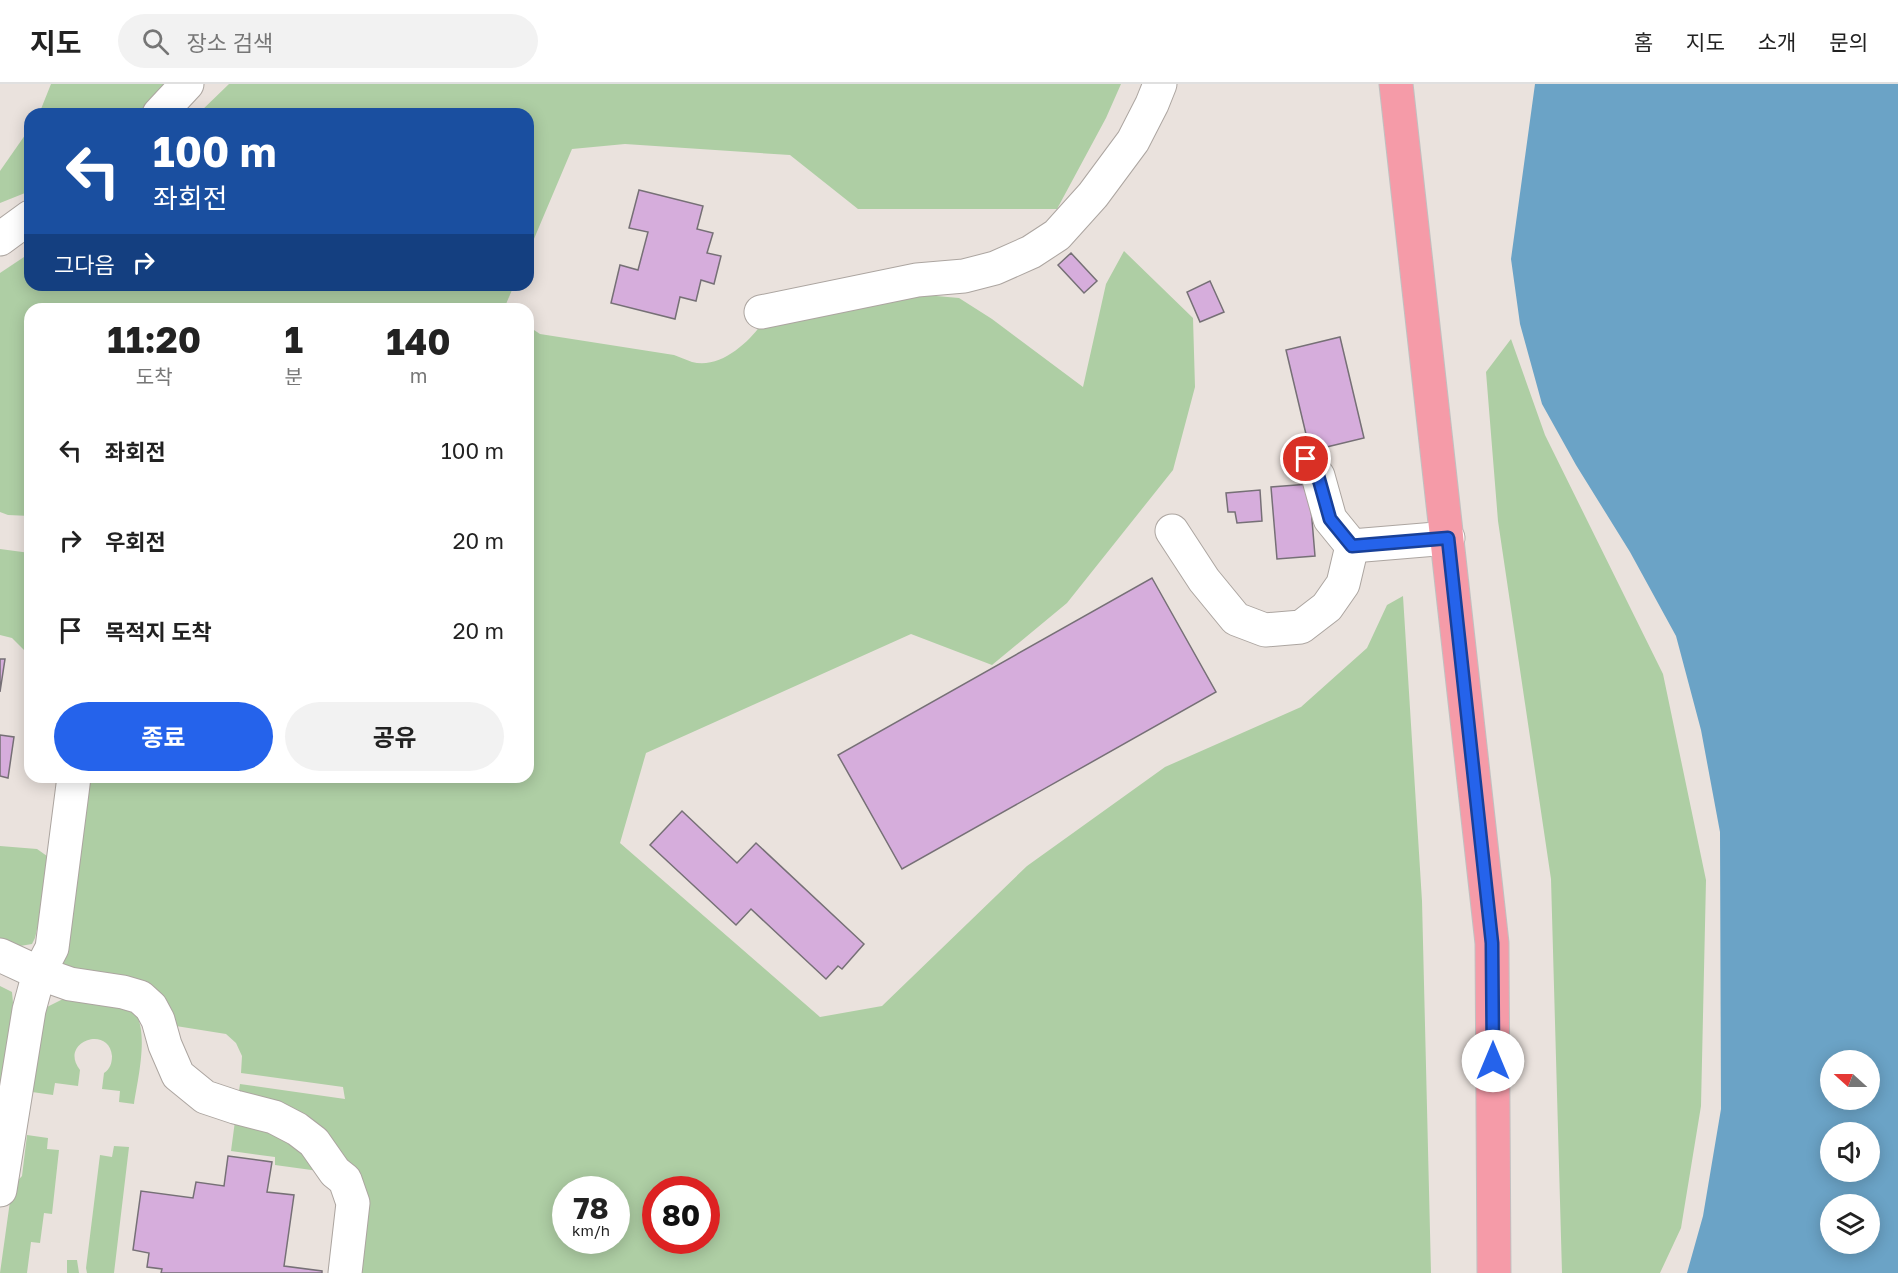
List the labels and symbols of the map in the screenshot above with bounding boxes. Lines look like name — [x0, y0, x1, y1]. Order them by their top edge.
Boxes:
pin — [1280, 433, 1331, 484]
position arrow — [1461, 1029, 1525, 1093]
north arrow — [1820, 1050, 1880, 1110]
speed limit sign: 80 — [642, 1176, 720, 1254]

